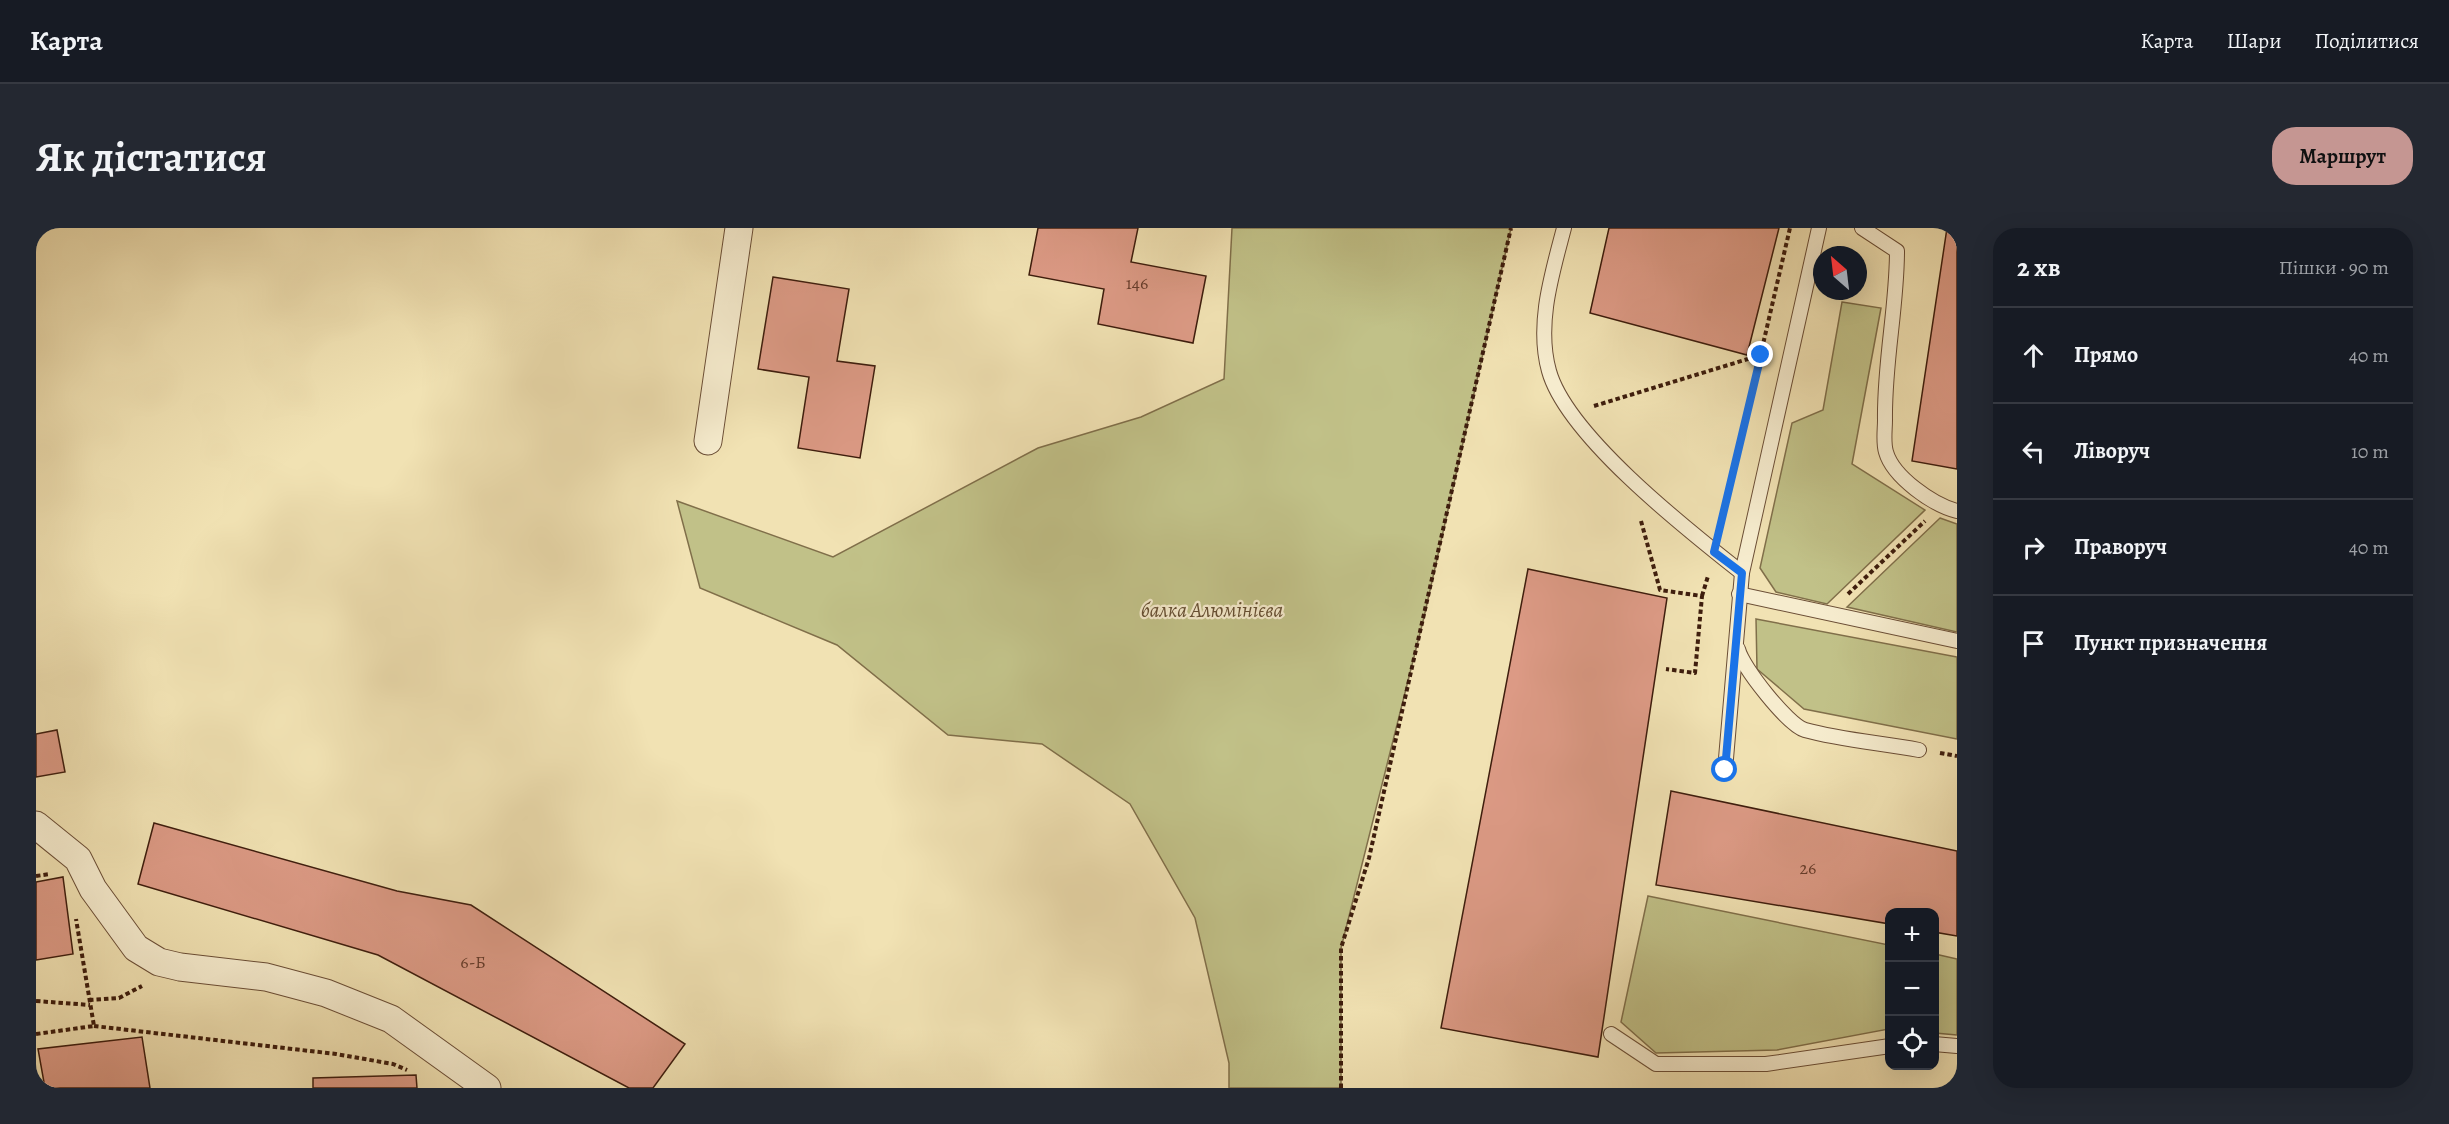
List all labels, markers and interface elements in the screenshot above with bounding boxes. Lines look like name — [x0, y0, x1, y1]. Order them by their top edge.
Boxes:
text: Карта — [30, 22, 103, 60]
text: Карта — [2141, 27, 2193, 55]
text: Шари — [2226, 27, 2281, 55]
text: Поділитися — [2314, 27, 2419, 55]
button: Маршрут — [2272, 127, 2413, 185]
text: Як дістатися — [36, 128, 267, 185]
north arrow — [1813, 246, 1867, 300]
text: 2 хв — [2017, 250, 2061, 285]
text: Пішки · 90 m — [2279, 254, 2389, 281]
house number: 146 — [1126, 271, 1148, 295]
icon: ahead — [2017, 339, 2050, 372]
text: Прямо — [2074, 340, 2138, 370]
route end — [1747, 341, 1773, 367]
text: 40 m — [2349, 342, 2389, 369]
icon: left — [2017, 435, 2050, 468]
text: Ліворуч — [2074, 436, 2150, 466]
text: 10 m — [2351, 438, 2389, 465]
icon: right — [2017, 531, 2050, 564]
text: Праворуч — [2074, 532, 2167, 562]
text: 40 m — [2349, 534, 2389, 561]
park label: балка Алюмінієва — [1141, 596, 1284, 624]
icon: arrive — [2017, 627, 2050, 660]
text: Пункт призначення — [2074, 628, 2267, 658]
route start — [1711, 756, 1737, 782]
house number: 26 — [1800, 856, 1816, 880]
map controls — [1885, 908, 1939, 1070]
button: + — [1885, 908, 1939, 962]
house number: 6-Б — [460, 950, 486, 974]
button: − — [1885, 962, 1939, 1016]
button: locate — [1885, 1016, 1939, 1070]

